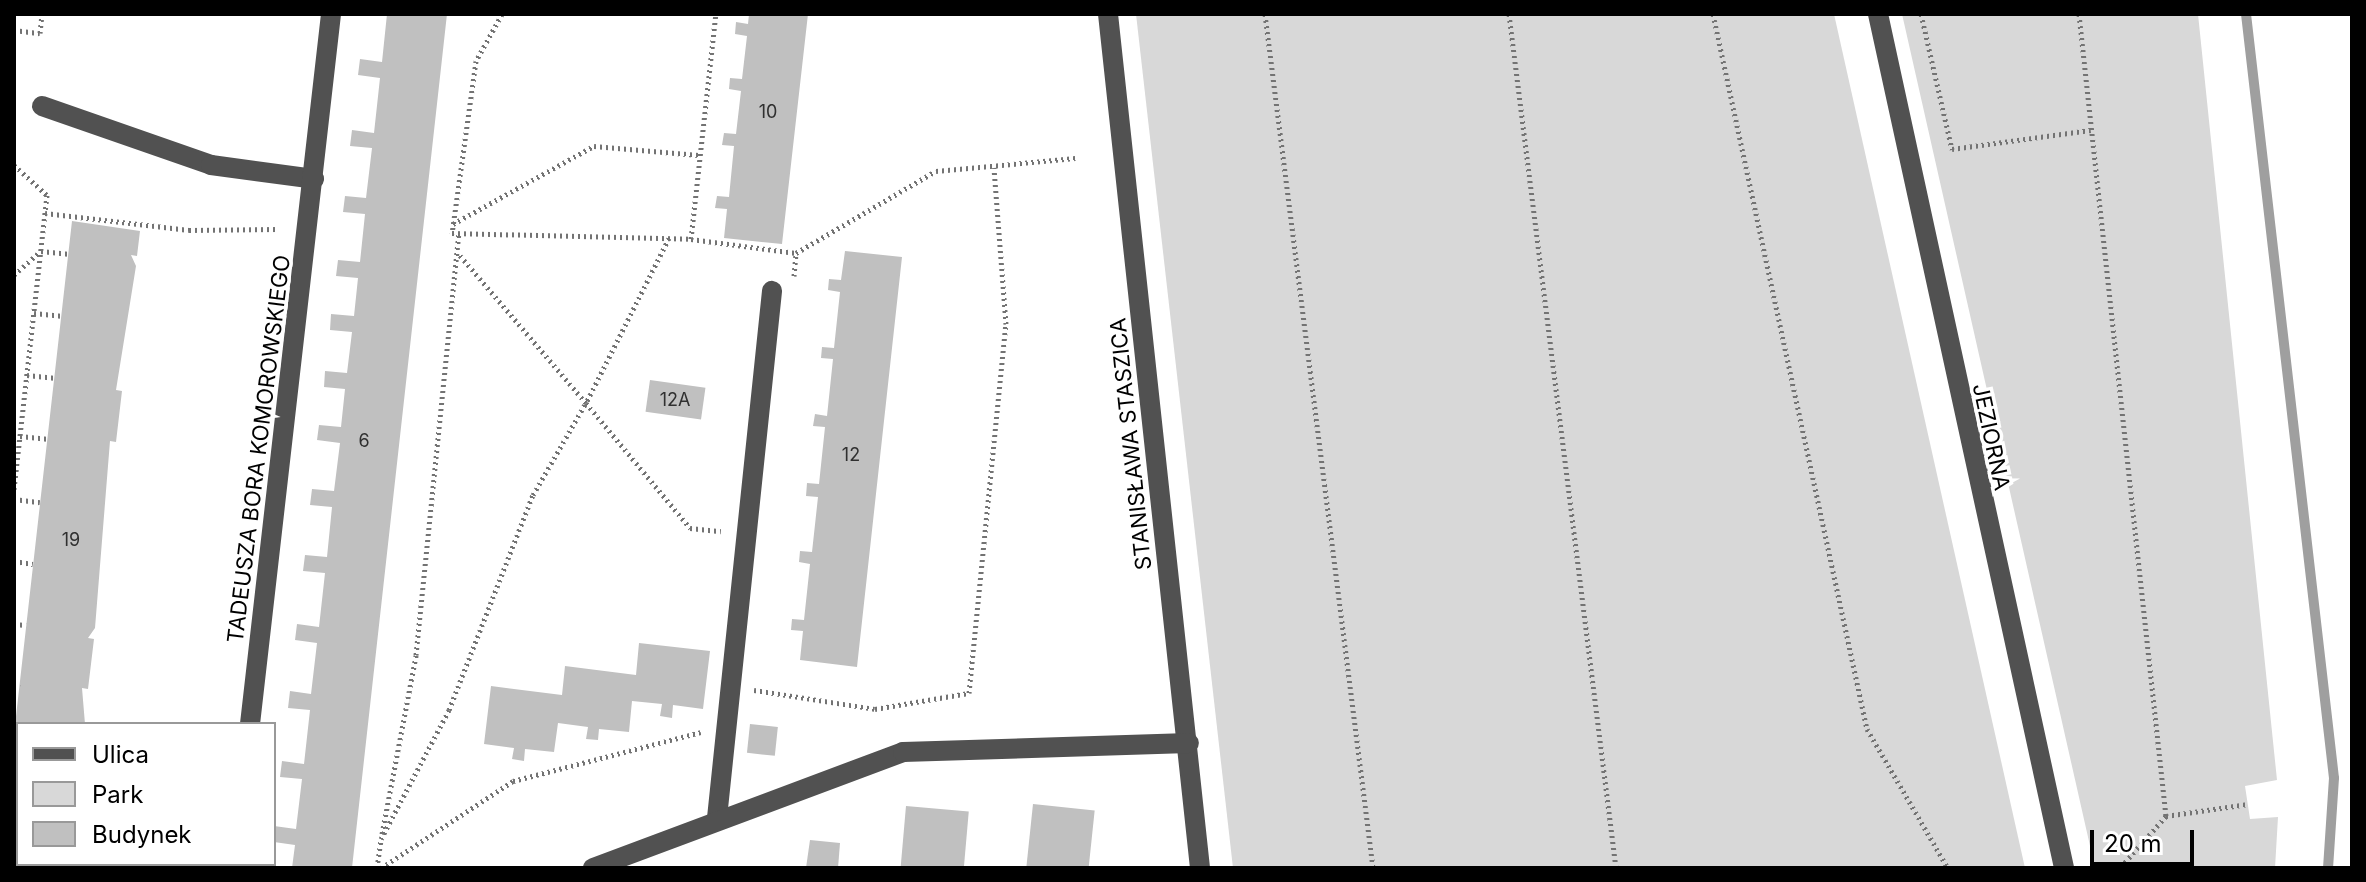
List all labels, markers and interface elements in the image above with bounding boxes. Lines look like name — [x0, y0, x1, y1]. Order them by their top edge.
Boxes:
house number: 10 — [759, 101, 777, 123]
street label: TADEUSZA BORA KOMOROWSKIEGO — [222, 254, 296, 644]
street label: STANISŁAWA STASZICA — [1105, 317, 1157, 571]
street label: JEZIORNA — [1967, 381, 2015, 493]
house number: 12A — [660, 389, 690, 411]
house number: 6 — [358, 430, 370, 452]
house number: 12 — [842, 444, 860, 466]
house number: 19 — [62, 529, 80, 551]
legend — [16, 722, 276, 866]
text: Ulica — [92, 740, 149, 769]
text: Park — [92, 780, 143, 809]
scale bar — [2094, 814, 2198, 864]
text: Budynek — [92, 820, 192, 849]
text: 20 m — [2104, 829, 2162, 858]

